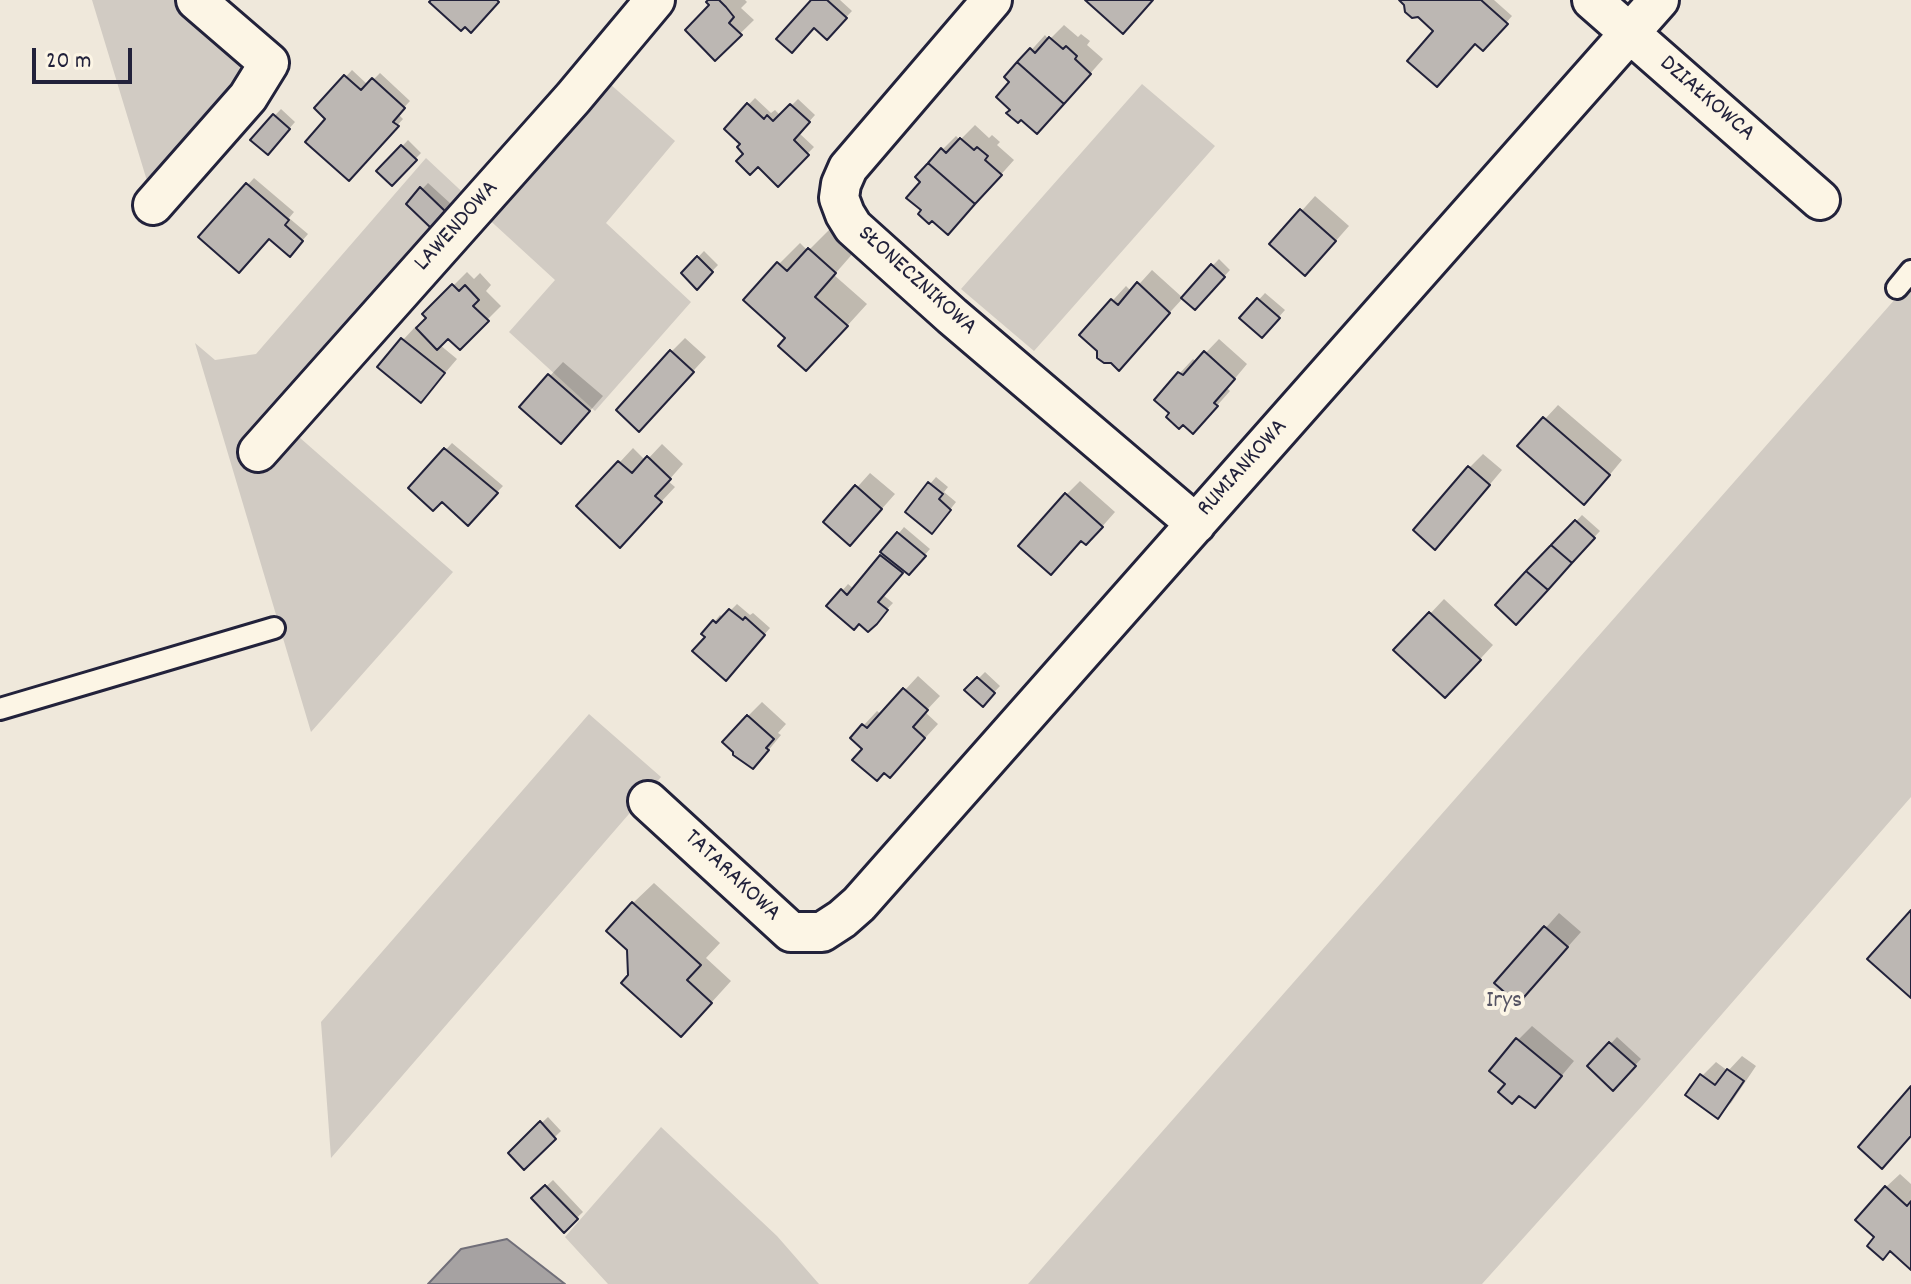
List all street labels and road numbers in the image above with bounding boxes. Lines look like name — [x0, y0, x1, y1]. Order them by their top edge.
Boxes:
street label: DZIAŁKOWCA — [1652, 51, 1760, 149]
street label: LAWENDOWA — [410, 176, 506, 278]
street label: SŁONECZNIKOWA — [850, 221, 982, 343]
street label: RUMIANKOWA — [1193, 414, 1295, 524]
street label: TATARAKOWA — [677, 825, 785, 929]

